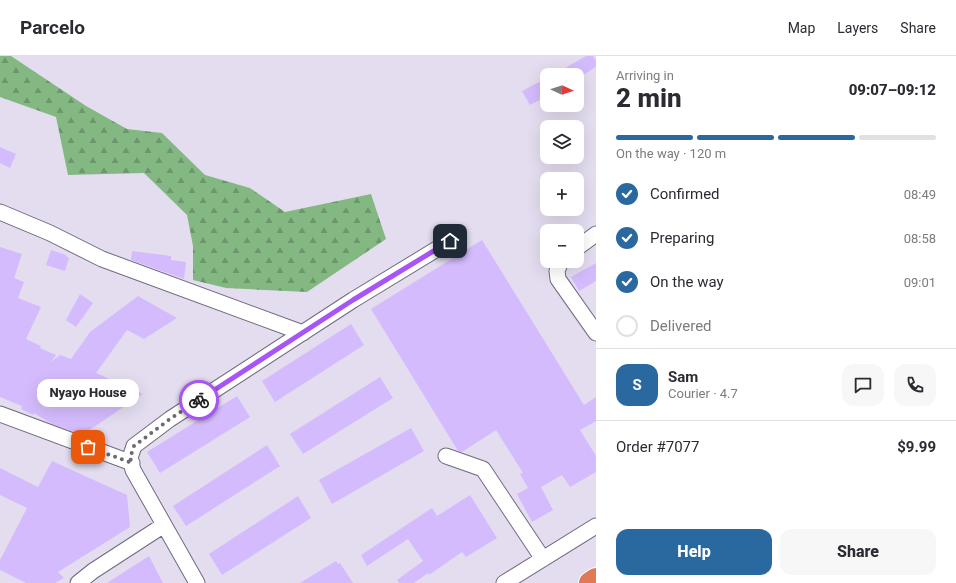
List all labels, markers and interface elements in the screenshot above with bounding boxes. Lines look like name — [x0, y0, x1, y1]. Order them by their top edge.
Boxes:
text: Parcelo — [20, 16, 85, 39]
text: Map — [788, 20, 815, 36]
text: Layers — [837, 20, 878, 36]
text: Share — [900, 20, 936, 36]
north arrow — [540, 68, 584, 112]
map controls — [540, 68, 584, 268]
text: Arriving in — [616, 68, 674, 83]
text: 09:07–09:12 — [849, 81, 936, 99]
text: 2 min — [616, 83, 682, 113]
button: layers — [540, 120, 584, 164]
text: On the way · 120 m — [616, 146, 726, 161]
button: + — [540, 172, 584, 216]
icon: check — [616, 183, 638, 205]
text: Confirmed — [650, 185, 720, 203]
text: 08:49 — [904, 187, 936, 202]
pin — [433, 224, 467, 258]
button: − — [540, 224, 584, 268]
icon: check — [616, 227, 638, 249]
text: Preparing — [650, 229, 714, 247]
icon: home — [439, 230, 461, 252]
text: 08:58 — [904, 231, 936, 246]
icon: check — [616, 271, 638, 293]
text: On the way — [650, 273, 724, 291]
text: 09:01 — [904, 275, 936, 290]
text: Delivered — [650, 317, 712, 335]
button: chat — [842, 364, 884, 406]
button: phone — [894, 364, 936, 406]
text: Sam — [668, 368, 698, 386]
text: S — [632, 376, 642, 394]
callout: Nyayo House — [37, 379, 139, 407]
courier — [179, 380, 219, 420]
text: Nyayo House — [49, 385, 127, 400]
text: Courier · 4.7 — [668, 386, 738, 401]
icon: bike — [188, 389, 210, 411]
pin — [71, 430, 105, 464]
icon: bag — [77, 436, 99, 458]
text: Order #7077 — [616, 438, 699, 456]
text: $9.99 — [897, 438, 936, 456]
button: Help — [616, 529, 772, 575]
button: Share — [780, 529, 936, 575]

